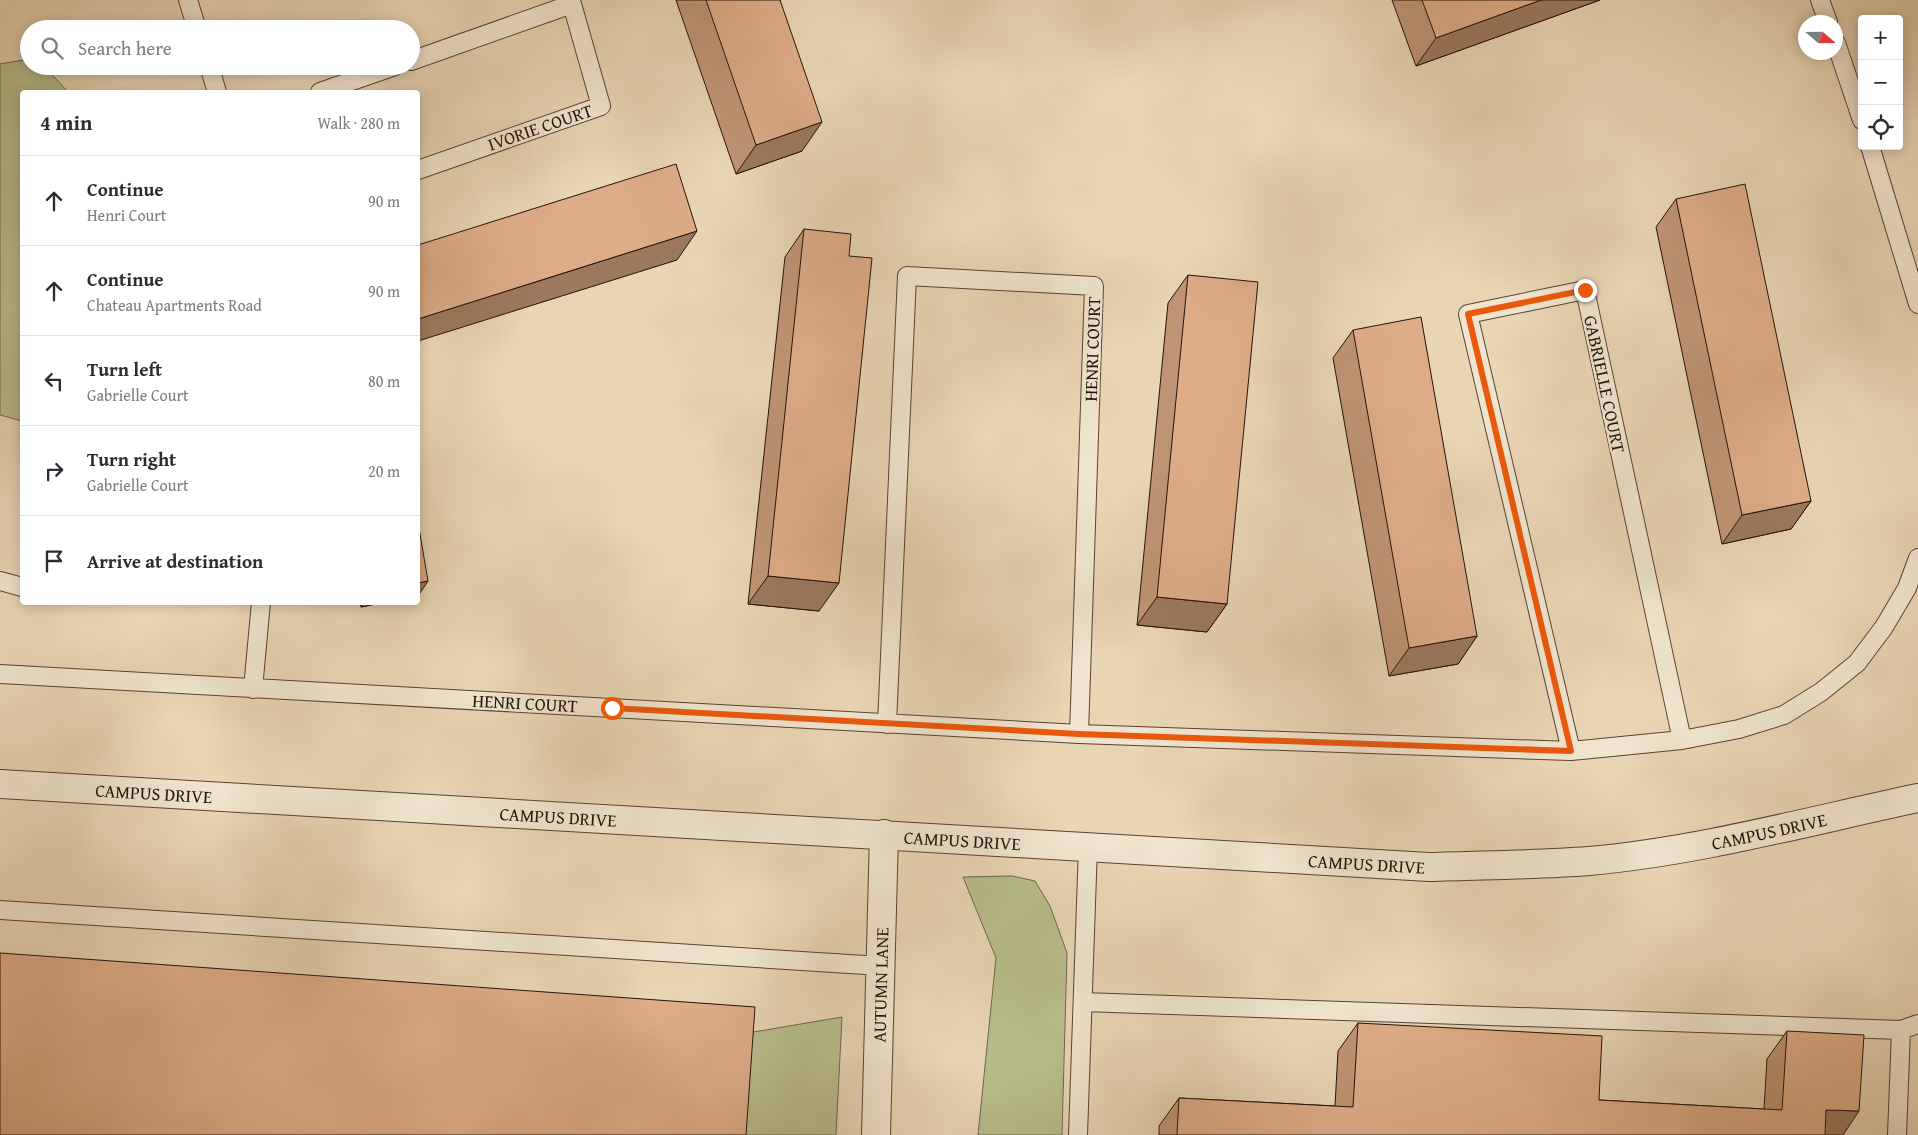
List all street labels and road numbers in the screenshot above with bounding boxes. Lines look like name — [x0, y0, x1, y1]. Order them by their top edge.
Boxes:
street label: IVORIE COURT — [484, 96, 596, 158]
street label: HENRI COURT — [1077, 296, 1107, 402]
street label: GABRIELLE COURT — [1577, 313, 1633, 455]
street label: HENRI COURT — [472, 687, 578, 719]
street label: CAMPUS DRIVE — [95, 776, 213, 810]
street label: CAMPUS DRIVE — [499, 800, 617, 833]
street label: CAMPUS DRIVE — [1709, 805, 1829, 856]
street label: CAMPUS DRIVE — [903, 823, 1022, 857]
street label: CAMPUS DRIVE — [1307, 847, 1426, 880]
street label: AUTUMN LANE — [865, 927, 895, 1043]

